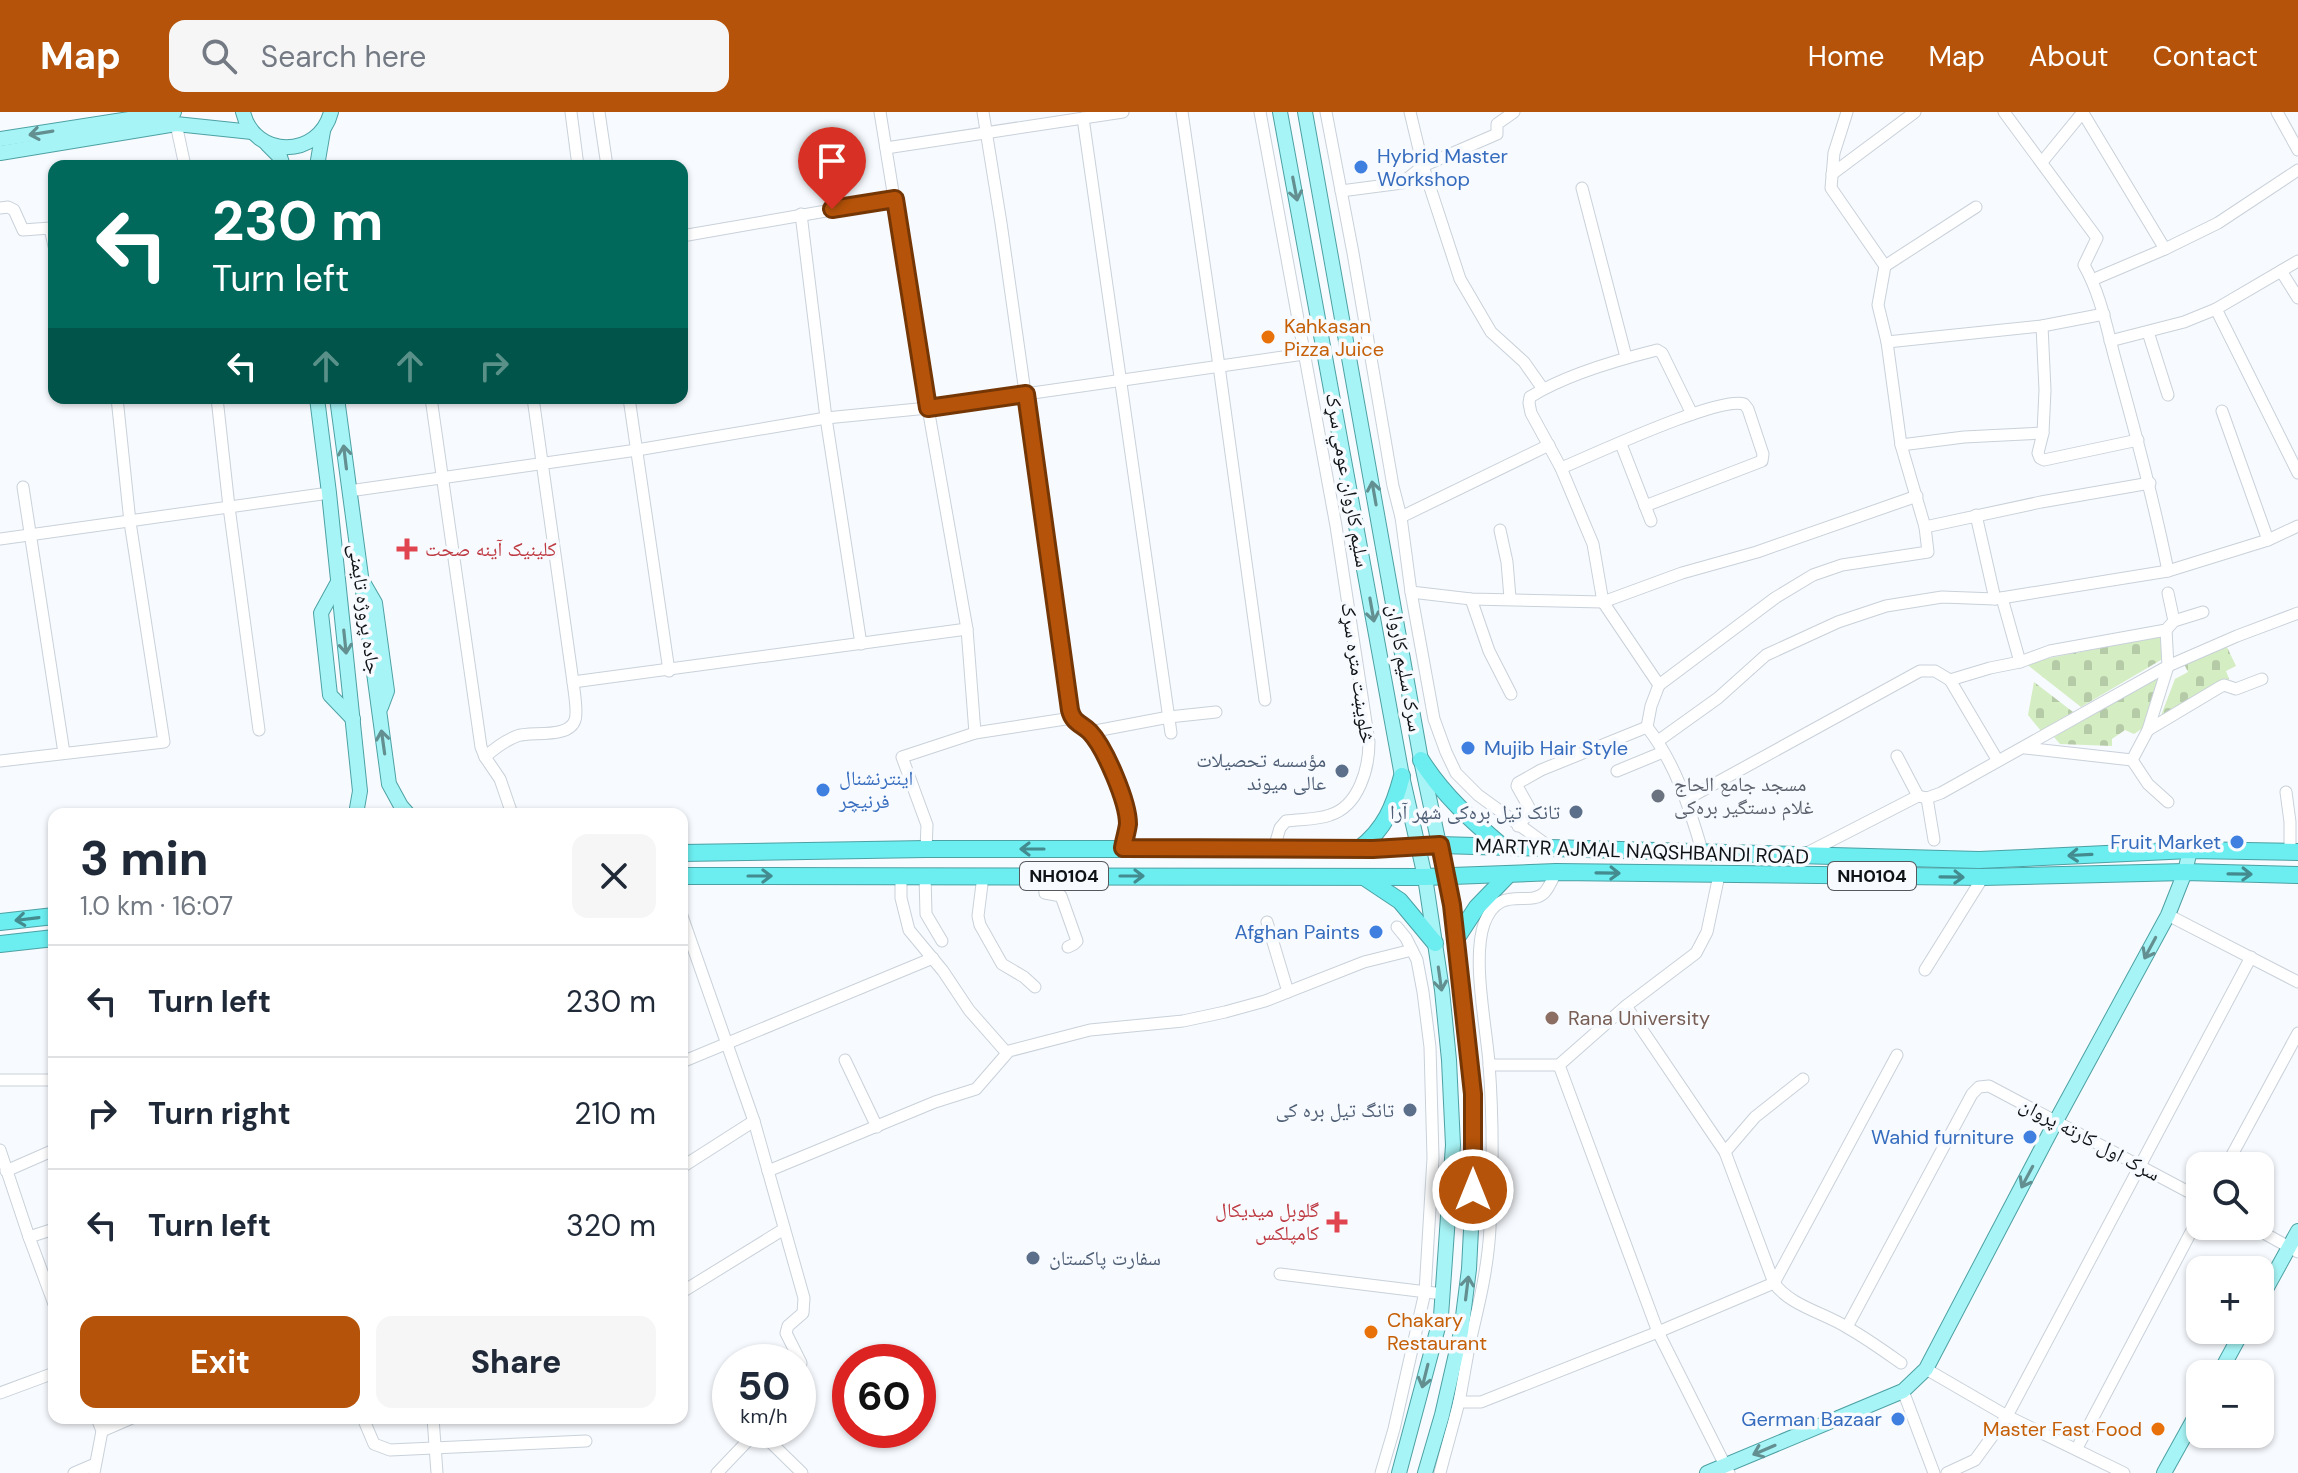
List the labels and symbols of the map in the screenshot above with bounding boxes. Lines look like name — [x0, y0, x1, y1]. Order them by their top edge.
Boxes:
one-way arrow — [29, 126, 54, 141]
pin — [798, 127, 866, 209]
place label: Hybrid Master Workshop — [1377, 143, 1508, 192]
marker: Hybrid Master Workshop — [1352, 158, 1370, 176]
one-way arrow — [1288, 175, 1303, 201]
place label: Kahkasan Pizza Juice — [1284, 313, 1384, 362]
marker: Kahkasan Pizza Juice — [1259, 328, 1277, 346]
street label: سلیم کاروان عومي سړک — [1317, 391, 1376, 570]
one-way arrow — [337, 444, 352, 471]
one-way arrow — [1366, 481, 1381, 507]
place label: کلینیک آینه صحت — [425, 536, 556, 562]
marker: کلینیک آینه صحت — [396, 538, 418, 560]
street label: جاده پروژه تایمنی — [343, 542, 387, 676]
one-way arrow — [1365, 596, 1380, 622]
street label: څلویښت متره سړک — [1335, 601, 1381, 746]
street label: سرک سلیم کاروان — [1380, 602, 1429, 734]
one-way arrow — [337, 628, 352, 655]
one-way arrow — [375, 730, 390, 755]
place label: Mujib Hair Style — [1484, 735, 1628, 761]
marker: Mujib Hair Style — [1459, 739, 1477, 757]
place label: مؤسسه تحصیلات عالی میوند — [1196, 747, 1326, 796]
marker: مؤسسه تحصیلات عالی میوند — [1333, 762, 1351, 780]
place label: اینترنشنال فرنیچر — [838, 765, 913, 814]
place label: مسجد جامع الحاج غلام دستگیر بره‌کی — [1674, 771, 1814, 821]
marker: اینترنشنال فرنیچر — [814, 781, 832, 799]
marker: مسجد جامع الحاج غلام دستگیر بره‌کی — [1649, 787, 1667, 805]
place label: تانک تیل بره‌کی شهر آرا — [1390, 799, 1560, 825]
marker: تانک تیل بره‌کی شهر آرا — [1567, 803, 1585, 821]
place label: Fruit Market — [2110, 829, 2221, 855]
street label: MARTYR AJMAL NAQSHBANDI ROAD — [1474, 832, 1810, 870]
marker: Fruit Market — [2228, 833, 2246, 851]
one-way arrow — [1019, 841, 1046, 857]
one-way arrow — [2067, 848, 2094, 863]
road number: NH0104 — [1020, 862, 1108, 890]
road number: NH0104 — [1828, 862, 1916, 890]
one-way arrow — [1594, 865, 1621, 880]
one-way arrow — [2226, 866, 2253, 881]
one-way arrow — [746, 868, 773, 884]
one-way arrow — [1118, 868, 1145, 884]
one-way arrow — [1938, 869, 1965, 885]
one-way arrow — [15, 912, 40, 927]
place label: Afghan Paints — [1235, 919, 1360, 945]
marker: Afghan Paints — [1367, 923, 1385, 941]
one-way arrow — [2142, 936, 2158, 959]
one-way arrow — [1433, 966, 1448, 991]
place label: Rana University — [1568, 1005, 1710, 1031]
marker: Rana University — [1543, 1009, 1561, 1027]
street label: سرک اول کارته پروان — [2015, 1091, 2165, 1187]
place label: تانگ تیل بره کی — [1275, 1097, 1394, 1123]
marker: تانگ تیل بره کی — [1401, 1101, 1419, 1119]
place label: Wahid furniture — [1871, 1124, 2014, 1150]
marker: Wahid furniture — [2021, 1128, 2039, 1146]
position arrow — [1431, 1148, 1515, 1232]
one-way arrow — [2019, 1165, 2035, 1188]
place label: گلوبل میدیکال کامپلکس — [1215, 1197, 1319, 1246]
marker: گلوبل میدیکال کامپلکس — [1326, 1211, 1348, 1233]
place label: سفارت پاکستان — [1049, 1245, 1161, 1271]
marker: سفارت پاکستان — [1024, 1249, 1042, 1267]
one-way arrow — [1460, 1276, 1475, 1301]
place label: Chakary Restaurant — [1387, 1307, 1487, 1356]
marker: Chakary Restaurant — [1362, 1323, 1380, 1341]
speed limit sign: 60 — [832, 1344, 936, 1448]
one-way arrow — [1417, 1363, 1432, 1388]
place label: German Bazaar — [1741, 1406, 1882, 1432]
marker: German Bazaar — [1889, 1410, 1907, 1428]
place label: Master Fast Food — [1983, 1416, 2142, 1442]
marker: Master Fast Food — [2149, 1420, 2167, 1438]
one-way arrow — [1752, 1443, 1777, 1458]

